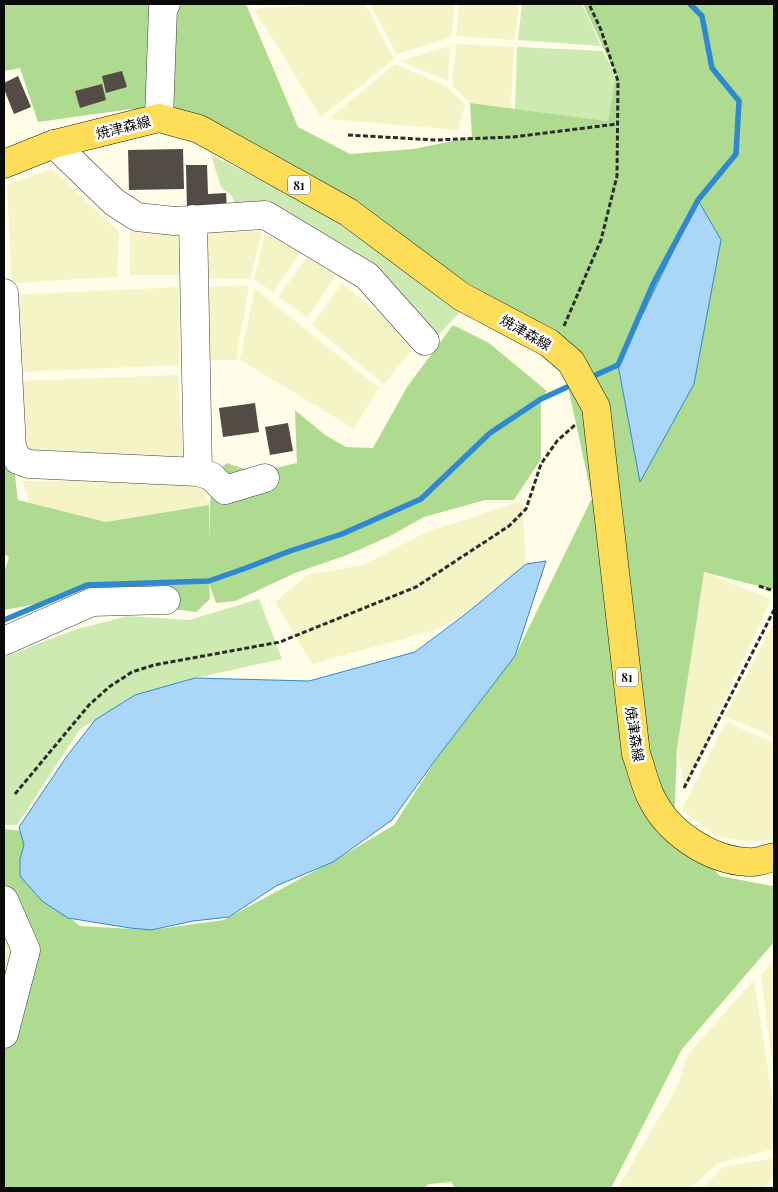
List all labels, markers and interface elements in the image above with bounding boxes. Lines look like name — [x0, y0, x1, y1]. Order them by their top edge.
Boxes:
street label: 焼津森線 — [94, 111, 152, 143]
road number: 81 — [288, 176, 310, 194]
street label: 焼津森線 — [497, 310, 555, 354]
road number: 81 — [616, 668, 638, 686]
street label: 焼津森線 — [621, 705, 649, 763]

